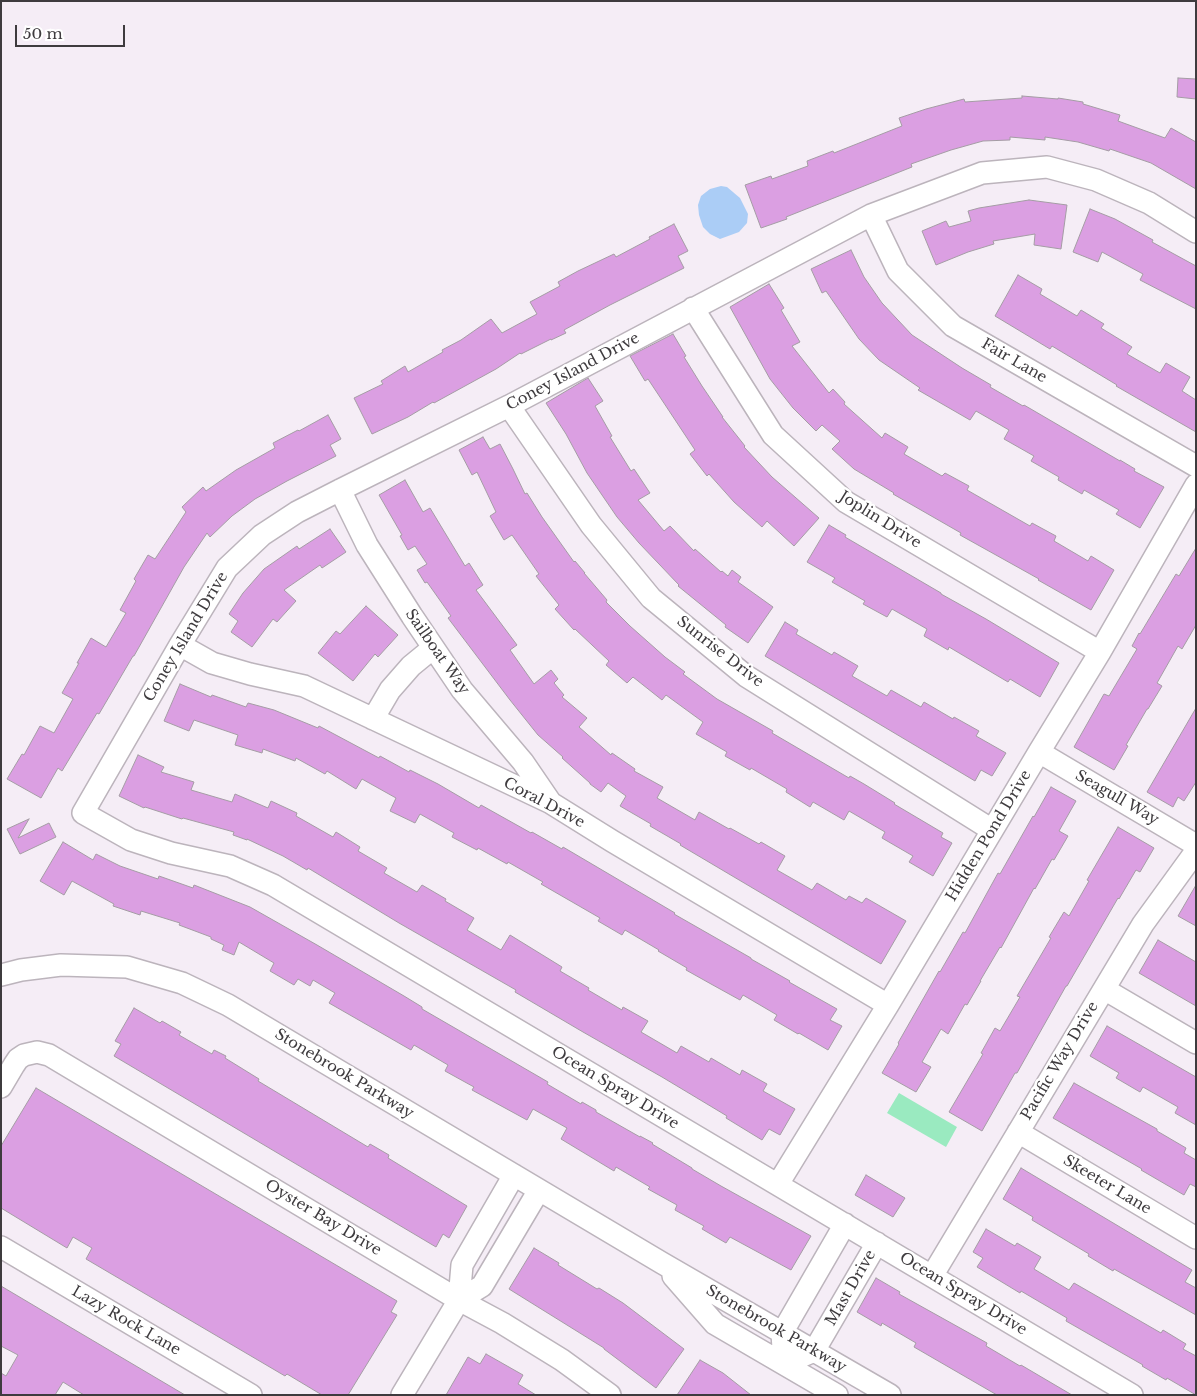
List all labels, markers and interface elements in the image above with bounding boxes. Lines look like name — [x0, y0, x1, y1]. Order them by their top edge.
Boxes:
scale bar — [18, 15, 128, 47]
text: 50 m — [23, 24, 63, 43]
street label: Coney Island Drive — [503, 329, 643, 415]
street label: Fair Lane — [978, 335, 1050, 387]
street label: Joplin Drive — [836, 488, 924, 552]
street label: Coney Island Drive — [140, 569, 232, 705]
street label: Sailboat Way — [401, 606, 473, 698]
street label: Sunrise Drive — [673, 613, 767, 691]
street label: Hidden Pond Drive — [943, 767, 1035, 905]
street label: Seagull Way — [1072, 767, 1162, 829]
street label: Coral Drive — [500, 774, 588, 832]
street label: Pacific Way Drive — [1018, 999, 1102, 1123]
street label: Stonebrook Parkway — [271, 1025, 417, 1123]
street label: Ocean Spray Drive — [548, 1043, 682, 1133]
street label: Skeeter Lane — [1060, 1152, 1154, 1218]
street label: Oyster Bay Drive — [262, 1176, 384, 1260]
street label: Mast Drive — [822, 1247, 880, 1329]
street label: Ocean Spray Drive — [896, 1249, 1030, 1339]
street label: Stonebrook Parkway — [703, 1281, 849, 1377]
street label: Lazy Rock Lane — [68, 1283, 184, 1359]

